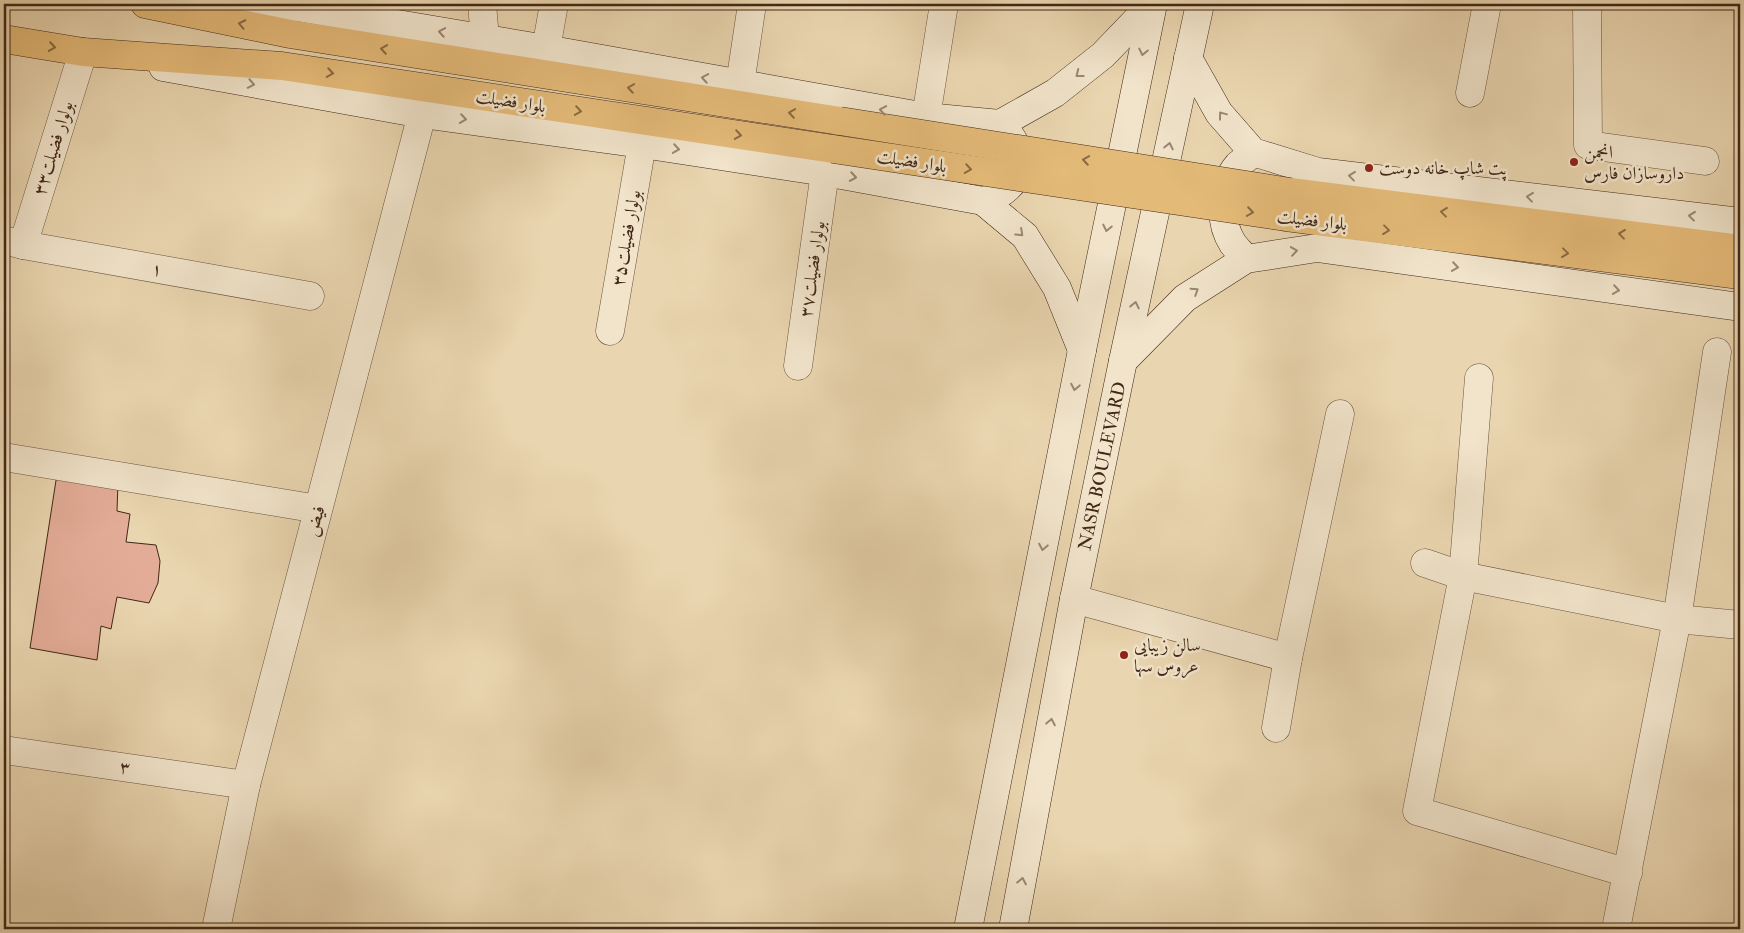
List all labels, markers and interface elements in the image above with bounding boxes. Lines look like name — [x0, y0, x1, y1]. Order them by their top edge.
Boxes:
one-way arrow — [237, 19, 246, 30]
one-way arrow — [437, 27, 446, 37]
one-way arrow — [48, 41, 56, 52]
one-way arrow — [380, 45, 389, 55]
one-way arrow — [1138, 47, 1149, 56]
one-way arrow — [326, 68, 335, 78]
one-way arrow — [1076, 68, 1085, 77]
one-way arrow — [701, 73, 710, 84]
one-way arrow — [246, 78, 255, 88]
one-way arrow — [627, 84, 636, 94]
street label: بلوار فضیلت — [474, 85, 548, 118]
street label: بولوار فضیلت۳۳ — [28, 98, 79, 198]
one-way arrow — [573, 105, 582, 115]
one-way arrow — [878, 105, 887, 115]
one-way arrow — [787, 109, 796, 119]
one-way arrow — [1219, 111, 1228, 121]
one-way arrow — [458, 114, 467, 124]
one-way arrow — [735, 129, 743, 140]
place label: انجمن داروسازان فارس — [1584, 141, 1684, 185]
one-way arrow — [1164, 142, 1174, 150]
one-way arrow — [672, 143, 680, 154]
street label: بلوار فضیلت — [875, 145, 949, 178]
one-way arrow — [1082, 156, 1091, 166]
marker: انجمن داروسازان فارس — [1568, 156, 1580, 168]
place label: پت شاپ خانه دوست — [1379, 157, 1507, 182]
marker: پت شاپ خانه دوست — [1363, 162, 1375, 174]
one-way arrow — [964, 164, 972, 174]
one-way arrow — [1347, 171, 1355, 182]
one-way arrow — [849, 172, 858, 182]
street label: بولوار فضیلت۳۵ — [607, 188, 646, 288]
one-way arrow — [1526, 192, 1534, 203]
street label: بلوار فضیلت — [1275, 205, 1348, 236]
one-way arrow — [1246, 206, 1254, 217]
one-way arrow — [1439, 207, 1447, 218]
one-way arrow — [1688, 211, 1696, 222]
street label: بولوار فضیلت۳۷ — [794, 219, 831, 319]
one-way arrow — [1102, 223, 1113, 232]
one-way arrow — [1383, 224, 1391, 235]
one-way arrow — [1014, 227, 1023, 236]
one-way arrow — [1618, 229, 1626, 240]
one-way arrow — [1290, 247, 1299, 257]
one-way arrow — [1561, 247, 1569, 258]
street label: ۱ — [150, 257, 164, 282]
one-way arrow — [1452, 261, 1460, 272]
one-way arrow — [1612, 284, 1621, 294]
one-way arrow — [1190, 288, 1199, 297]
one-way arrow — [1129, 300, 1140, 309]
street label: NASR BOULEVARD — [1073, 380, 1132, 553]
one-way arrow — [1070, 383, 1080, 392]
street label: فیض — [300, 503, 331, 539]
one-way arrow — [1039, 542, 1049, 551]
place label: سالن زیبایی عروس سها — [1134, 634, 1201, 679]
marker: سالن زیبایی عروس سها — [1118, 649, 1130, 661]
one-way arrow — [1046, 717, 1056, 726]
street label: ۳ — [118, 755, 132, 780]
one-way arrow — [1016, 877, 1026, 886]

